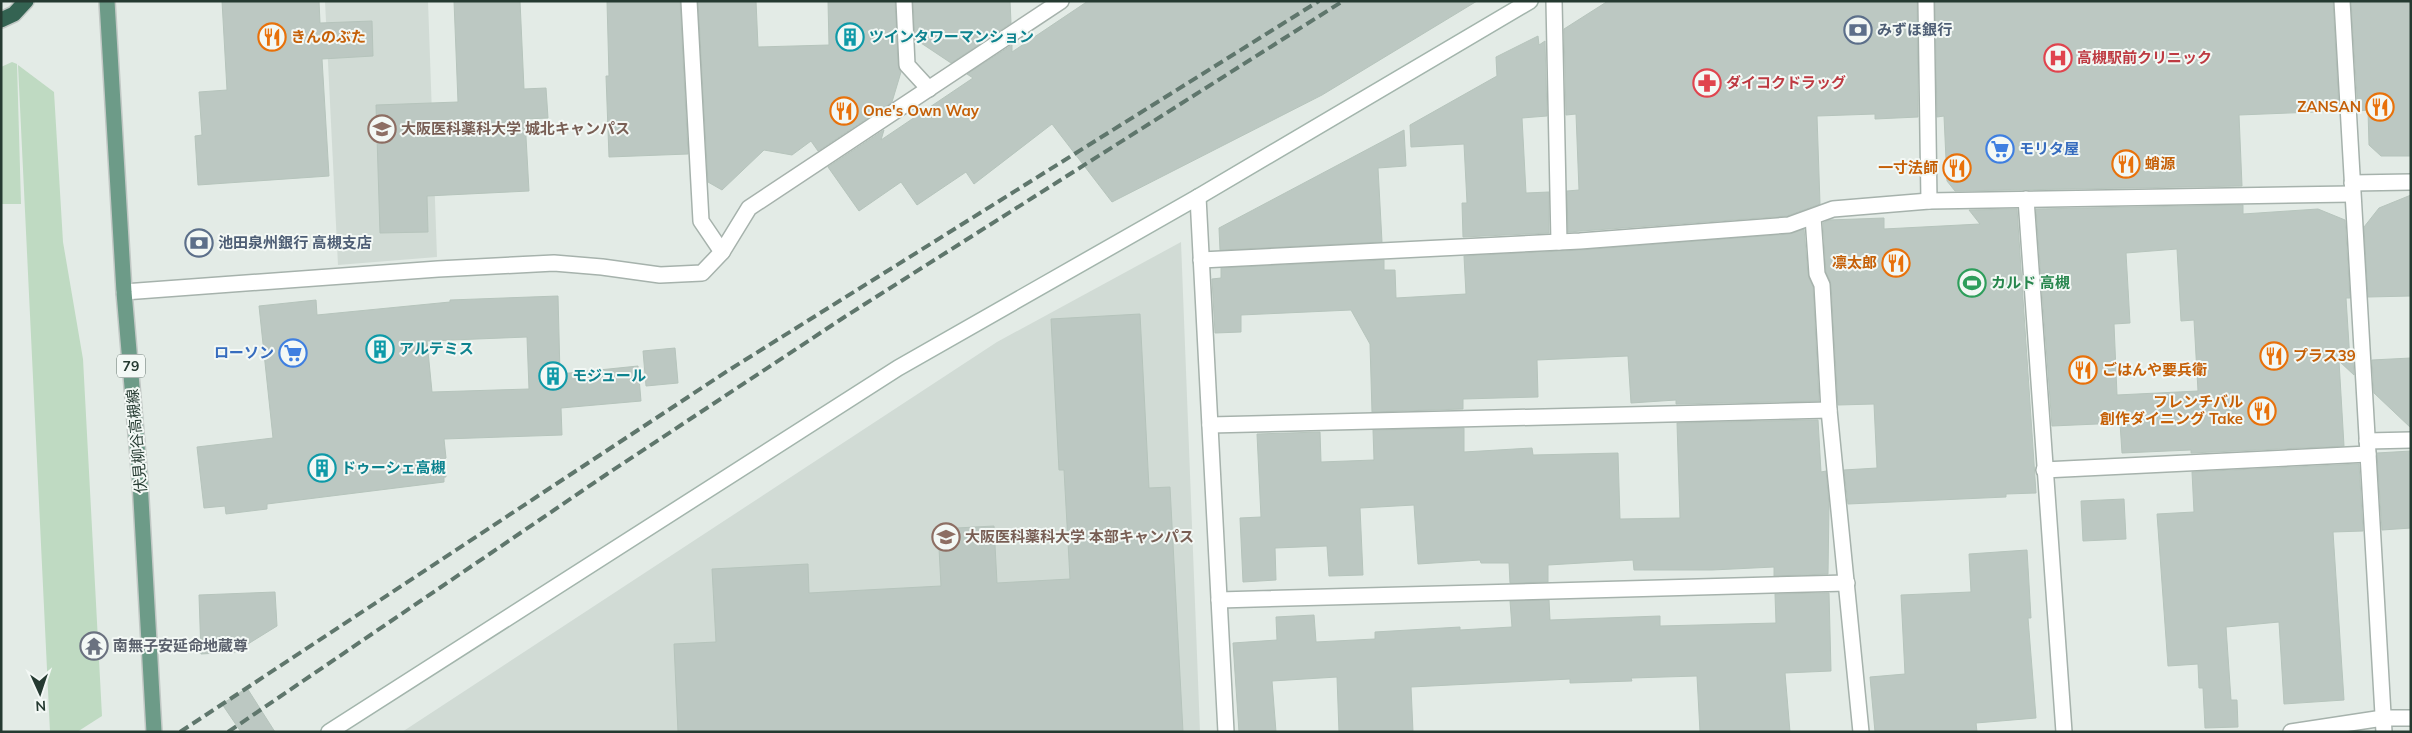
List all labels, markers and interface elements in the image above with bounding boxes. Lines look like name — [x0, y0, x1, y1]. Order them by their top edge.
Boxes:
bank icon: みずほ銀行 — [1843, 15, 1873, 45]
place label: みずほ銀行 — [1877, 20, 1952, 39]
restaurant icon: きんのぶた — [257, 22, 287, 52]
building icon: ツインタワーマンション — [835, 22, 865, 52]
place label: きんのぶた — [291, 27, 366, 46]
place label: ツインタワーマンション — [869, 27, 1034, 46]
hospital icon: 高槻駅前クリニック — [2043, 43, 2073, 73]
place label: 高槻駅前クリニック — [2077, 48, 2212, 67]
pharmacy icon: ダイコクドラッグ — [1692, 68, 1722, 98]
place label: ダイコクドラッグ — [1726, 73, 1846, 92]
restaurant icon: ZANSAN — [2365, 92, 2395, 122]
restaurant icon: One's Own Way — [829, 96, 859, 126]
place label: ZANSAN — [2297, 97, 2361, 116]
place label: One's Own Way — [863, 101, 980, 120]
school or university icon: 大阪医科薬科大学 城北キャンパス — [367, 114, 397, 144]
place label: 大阪医科薬科大学 城北キャンパス — [401, 119, 630, 138]
supermarket icon: モリタ屋 — [1985, 134, 2015, 164]
place label: モリタ屋 — [2019, 139, 2079, 158]
restaurant icon: 蛸源 — [2111, 149, 2141, 179]
restaurant icon: 一寸法師 — [1942, 153, 1972, 183]
place label: 蛸源 — [2145, 154, 2176, 173]
place label: 一寸法師 — [1878, 158, 1938, 177]
bank icon: 池田泉州銀行 高槻支店 — [184, 228, 214, 258]
place label: 池田泉州銀行 高槻支店 — [218, 233, 372, 252]
restaurant icon: 凛太郎 — [1881, 248, 1911, 278]
place label: 凛太郎 — [1832, 253, 1877, 272]
sports icon: カルド 高槻 — [1957, 268, 1987, 298]
place label: カルド 高槻 — [1991, 273, 2070, 292]
building icon: アルテミス — [365, 334, 395, 364]
supermarket icon: ローソン — [278, 338, 308, 368]
place label: アルテミス — [399, 339, 474, 358]
restaurant icon: プラス39 — [2259, 341, 2289, 371]
place label: ローソン — [214, 343, 274, 362]
place label: プラス39 — [2293, 346, 2356, 365]
road number: 79 — [117, 354, 145, 378]
restaurant icon: ごはんや要兵衛 — [2068, 355, 2098, 385]
place label: ごはんや要兵衛 — [2102, 360, 2207, 379]
building icon: モジュール — [538, 361, 568, 391]
place label: モジュール — [572, 366, 646, 385]
street label: 伏見柳谷高槻線 — [122, 388, 151, 494]
place label: フレンチバル 創作ダイニング Take — [2100, 392, 2243, 428]
restaurant icon: フレンチバル 創作ダイニング Take — [2247, 396, 2277, 426]
building icon: ドゥーシェ高槻 — [307, 453, 337, 483]
place label: ドゥーシェ高槻 — [341, 458, 446, 477]
school or university icon: 大阪医科薬科大学 本部キャンパス — [931, 522, 961, 552]
place label: 大阪医科薬科大学 本部キャンパス — [965, 527, 1194, 546]
temple icon: 南無子安延命地蔵尊 — [79, 631, 109, 661]
place label: 南無子安延命地蔵尊 — [113, 636, 248, 655]
north arrow — [15, 668, 65, 718]
text: N — [35, 697, 46, 715]

